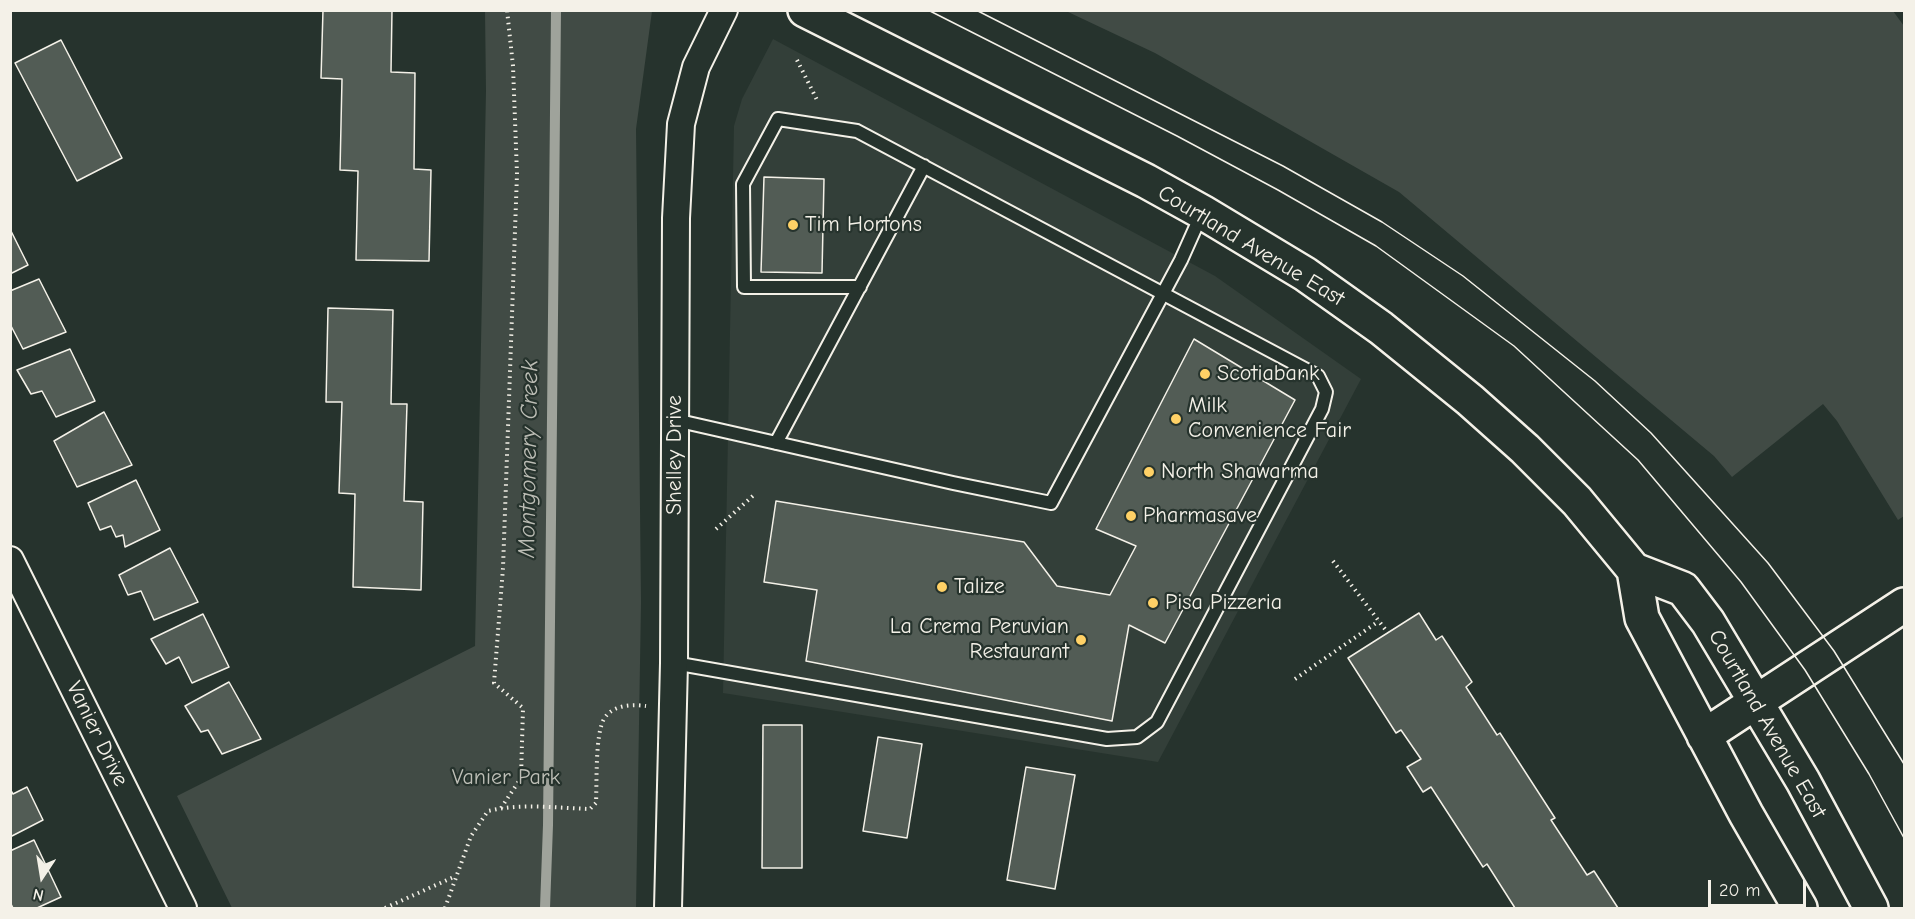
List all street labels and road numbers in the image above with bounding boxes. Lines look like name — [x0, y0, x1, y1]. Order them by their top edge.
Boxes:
street label: Courtland Avenue East — [1153, 180, 1349, 312]
street label: Shelley Drive — [662, 395, 688, 515]
street label: Courtland Avenue East — [1702, 625, 1832, 823]
street label: Vanier Drive — [60, 677, 134, 791]

